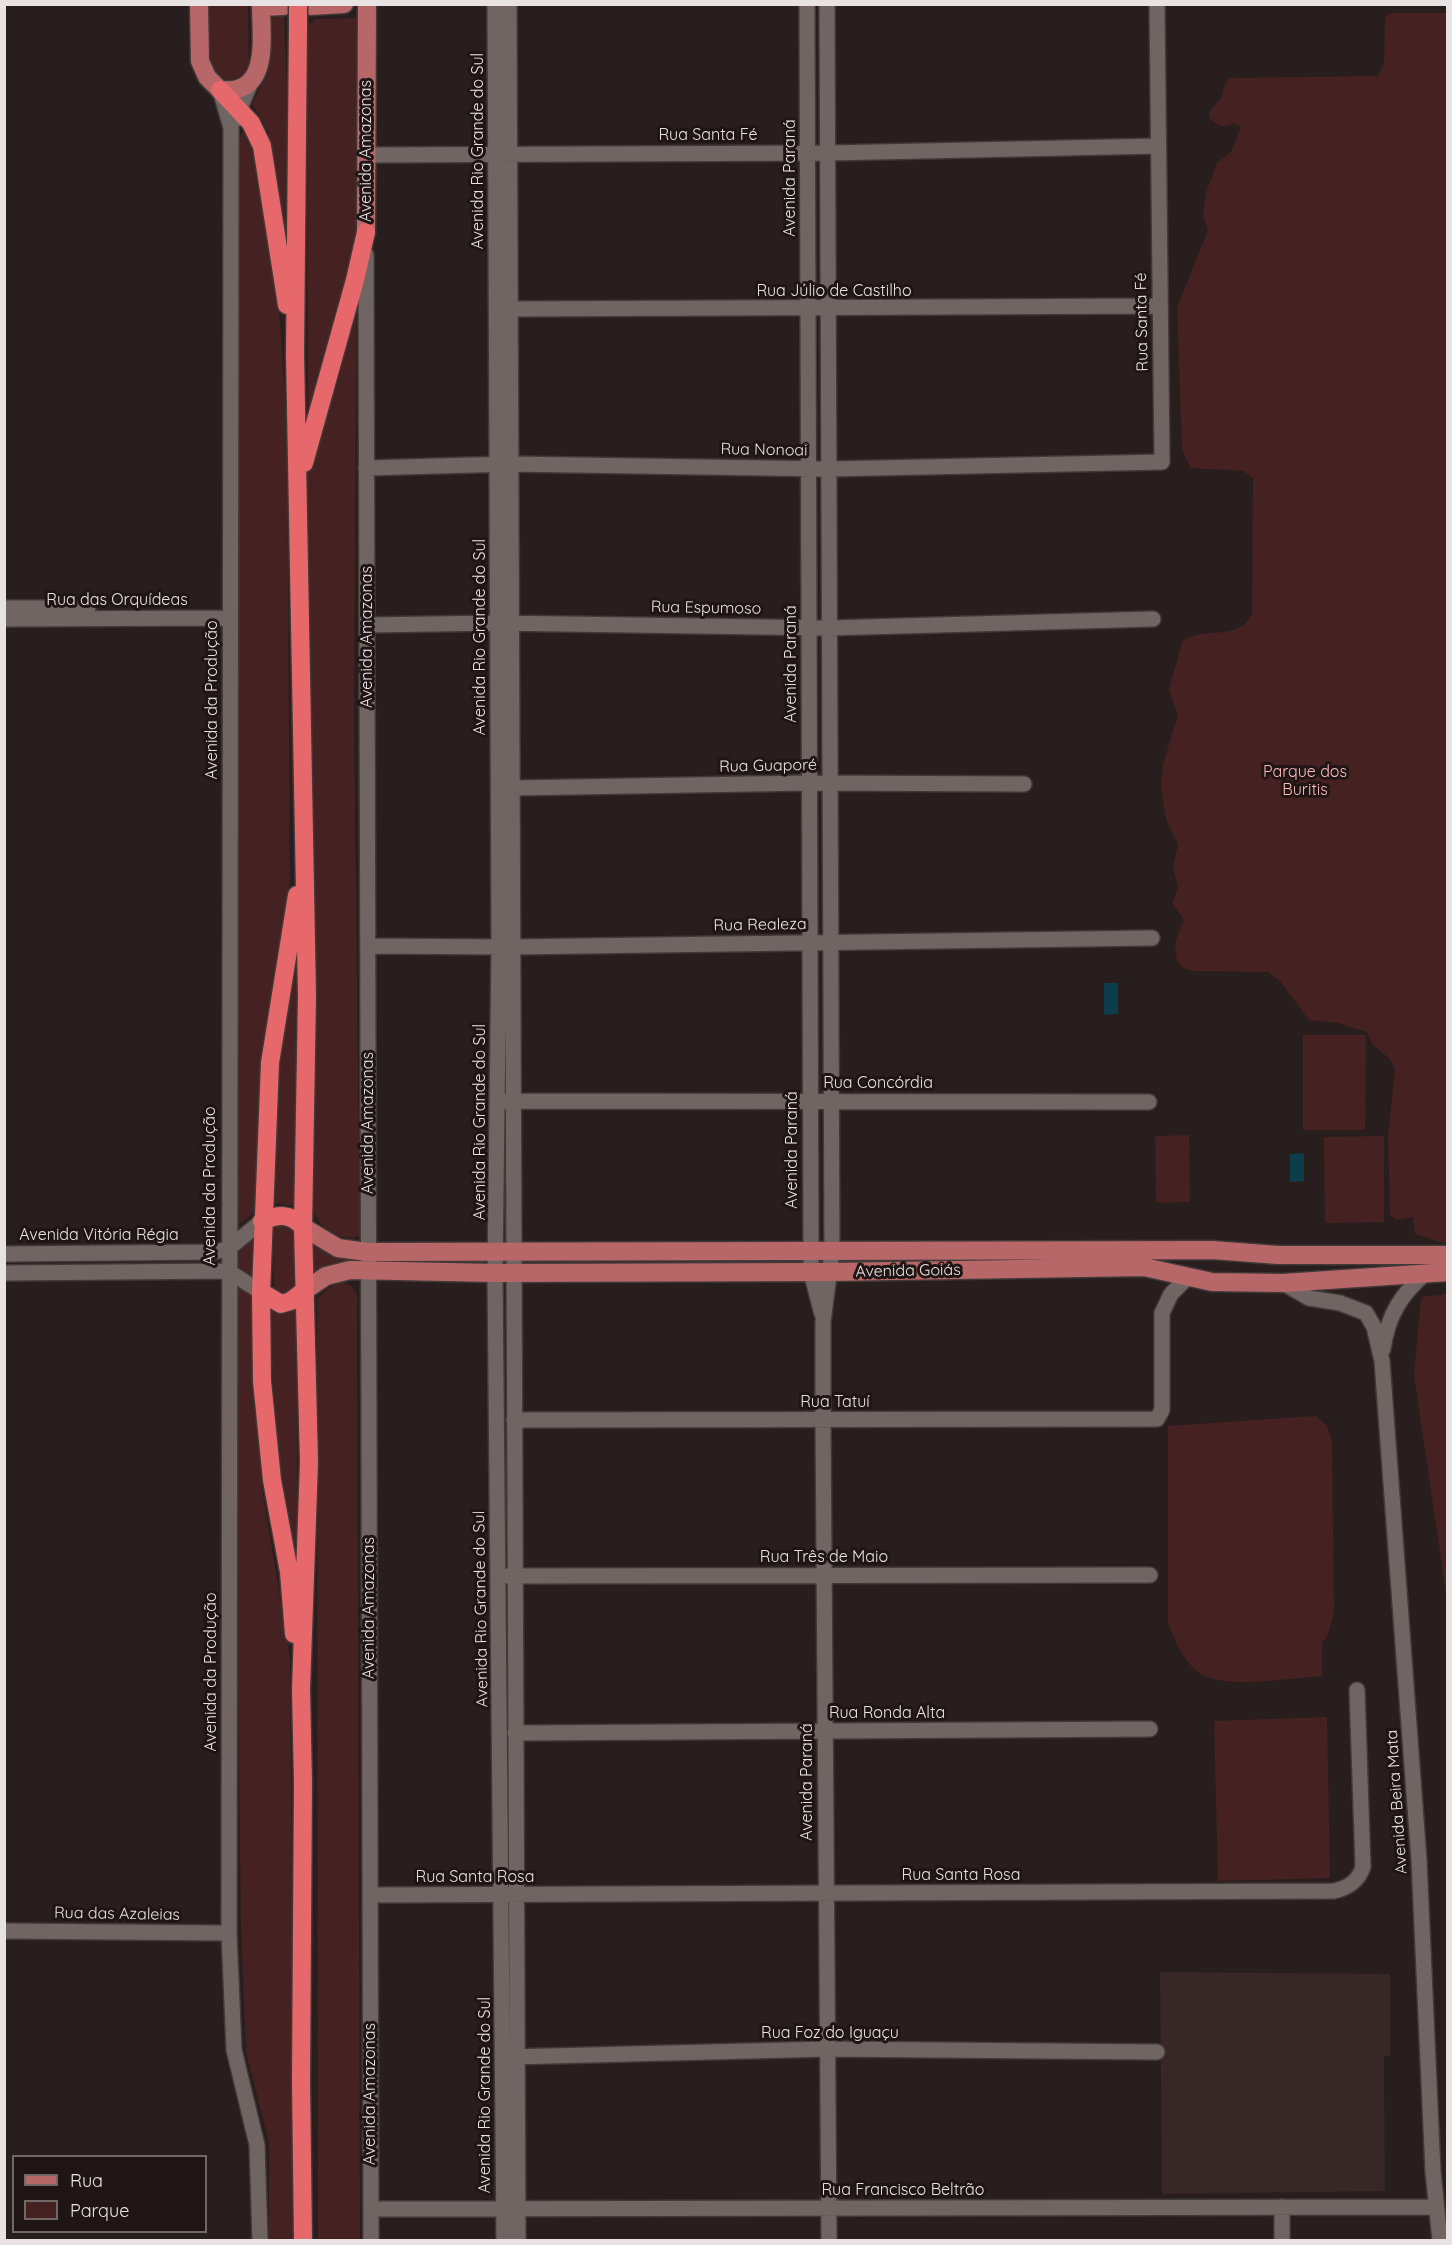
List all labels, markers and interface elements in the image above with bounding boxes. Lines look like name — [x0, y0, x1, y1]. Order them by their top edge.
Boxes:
street label: Avenida Rio Grande do Sul — [468, 53, 488, 249]
street label: Avenida Amazonas — [356, 80, 376, 222]
street label: Avenida Paraná — [780, 119, 800, 237]
street label: Rua Santa Fé — [658, 125, 758, 145]
street label: Rua Santa Fé — [1132, 272, 1152, 372]
street label: Rua Júlio de Castilho — [756, 281, 912, 301]
street label: Rua Nonoai — [720, 440, 808, 460]
street label: Avenida Rio Grande do Sul — [470, 539, 490, 735]
street label: Avenida Amazonas — [357, 566, 377, 708]
street label: Rua das Orquídeas — [46, 590, 188, 610]
street label: Rua Espumoso — [651, 597, 761, 619]
street label: Avenida Paraná — [781, 605, 801, 723]
street label: Avenida da Produção — [202, 620, 222, 780]
street label: Rua Guaporé — [719, 756, 817, 776]
park label: Parque dos Buritis — [1263, 762, 1347, 800]
street label: Rua Realeza — [713, 915, 807, 935]
street label: Avenida Rio Grande do Sul — [470, 1024, 490, 1220]
street label: Avenida Amazonas — [358, 1052, 378, 1194]
street label: Rua Concórdia — [823, 1073, 933, 1093]
street label: Avenida Paraná — [782, 1091, 802, 1209]
street label: Avenida da Produção — [200, 1106, 220, 1266]
street label: Avenida Vitória Régia — [19, 1225, 179, 1245]
street label: Avenida Goiás — [855, 1260, 961, 1282]
street label: Rua Tatuí — [800, 1392, 870, 1412]
street label: Avenida Rio Grande do Sul — [470, 1511, 492, 1707]
street label: Avenida Amazonas — [359, 1537, 379, 1679]
street label: Rua Três de Maio — [760, 1547, 888, 1567]
street label: Avenida da Produção — [201, 1592, 221, 1752]
street label: Rua Ronda Alta — [829, 1703, 945, 1723]
street label: Avenida Paraná — [797, 1723, 817, 1841]
street label: Avenida Beira Mata — [1382, 1729, 1412, 1875]
street label: Rua Santa Rosa — [902, 1865, 1020, 1885]
street label: Rua Santa Rosa — [416, 1867, 534, 1887]
street label: Rua das Azaleias — [54, 1903, 180, 1925]
street label: Avenida Rio Grande do Sul — [475, 1997, 495, 2193]
street label: Avenida Amazonas — [360, 2023, 380, 2165]
street label: Rua Foz do Iguaçu — [761, 2023, 899, 2043]
legend — [12, 2155, 207, 2233]
text: Rua — [70, 2169, 103, 2192]
street label: Rua Francisco Beltrão — [822, 2180, 984, 2200]
text: Parque — [70, 2199, 129, 2222]

